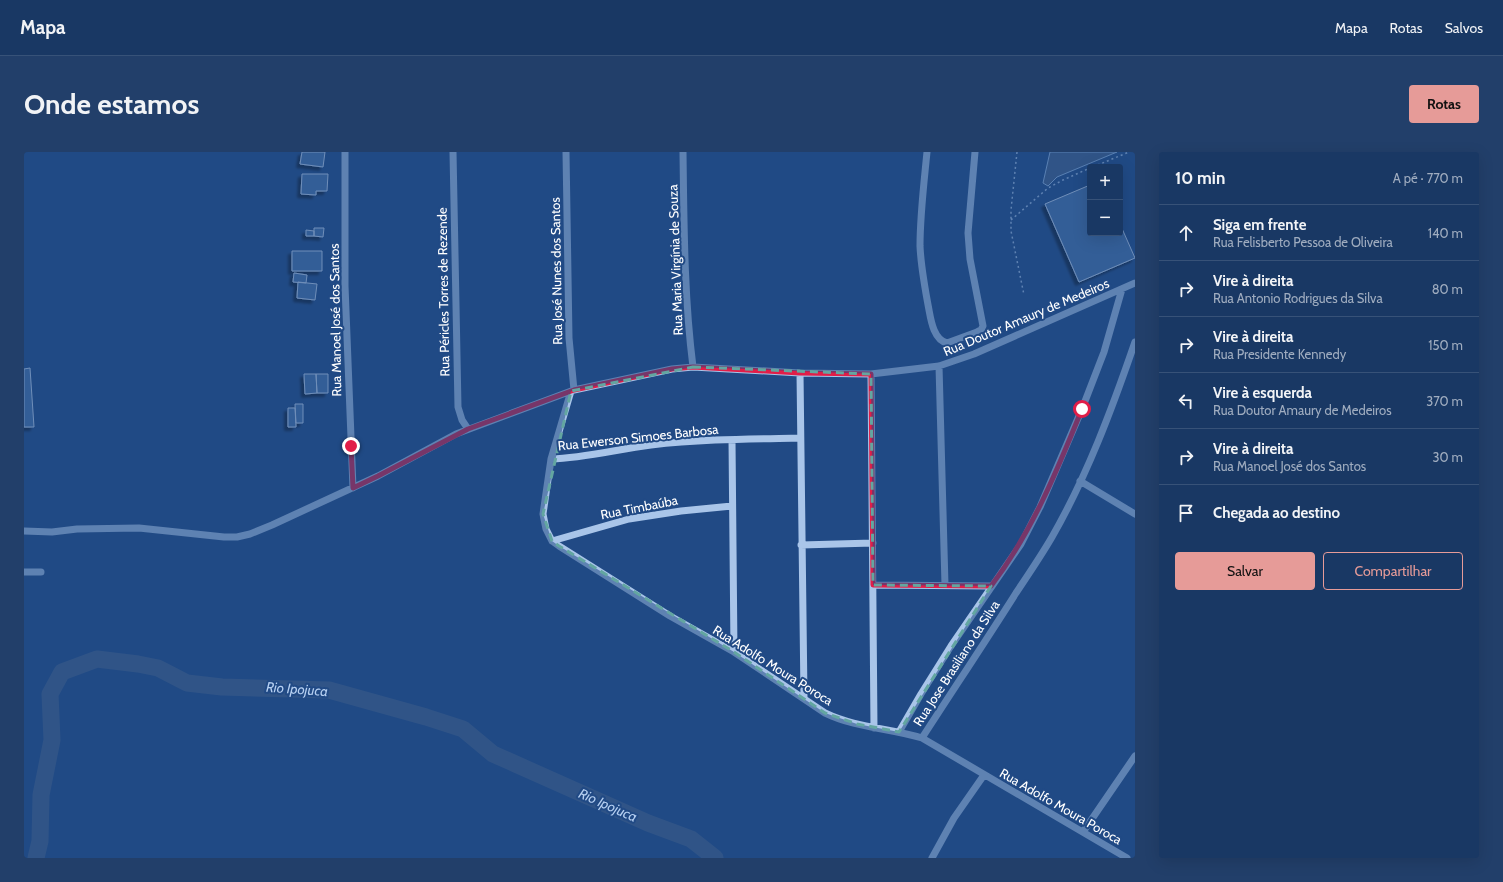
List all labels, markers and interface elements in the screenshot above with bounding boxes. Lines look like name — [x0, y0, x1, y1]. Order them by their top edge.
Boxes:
text: Mapa — [20, 16, 66, 39]
text: Mapa — [1335, 19, 1368, 37]
text: Rotas — [1390, 19, 1423, 37]
text: Salvos — [1445, 19, 1483, 37]
button: Rotas — [1409, 85, 1479, 123]
text: Onde estamos — [24, 87, 199, 121]
map controls — [1087, 164, 1123, 236]
button: + — [1087, 164, 1123, 200]
text: 10 min — [1175, 168, 1225, 188]
text: A pé · 770 m — [1393, 170, 1463, 186]
street label: Rua Maria Virgínia de Souza — [664, 183, 686, 336]
street label: Rua José Nunes dos Santos — [547, 197, 565, 345]
button: − — [1087, 200, 1123, 236]
street label: Rua Péricles Torres de Rezende — [434, 207, 452, 377]
text: Siga em frente — [1213, 216, 1306, 234]
icon: ahead — [1175, 222, 1197, 244]
text: 140 m — [1428, 225, 1463, 241]
text: Rua Felisberto Pessoa de Oliveira — [1213, 234, 1393, 250]
street label: Rua Manoel José dos Santos — [326, 243, 344, 397]
text: Vire à direita — [1213, 272, 1294, 290]
street label: Rua Doutor Amaury de Medeiros — [941, 275, 1112, 359]
icon: right — [1175, 278, 1197, 300]
text: 80 m — [1432, 281, 1463, 297]
text: Rua Antonio Rodrigues da Silva — [1213, 290, 1383, 306]
text: Vire à direita — [1213, 328, 1294, 346]
icon: right — [1175, 334, 1197, 356]
text: 150 m — [1428, 337, 1463, 353]
text: Rua Presidente Kennedy — [1213, 346, 1346, 362]
text: Vire à esquerda — [1213, 384, 1312, 402]
icon: left — [1175, 390, 1197, 412]
text: 370 m — [1426, 393, 1463, 409]
route start — [1073, 400, 1091, 418]
text: Rua Doutor Amaury de Medeiros — [1213, 402, 1392, 418]
street label: Rua Ewerson Simoes Barbosa — [557, 421, 720, 453]
route end — [342, 437, 360, 455]
text: Vire à direita — [1213, 440, 1294, 458]
icon: right — [1175, 446, 1197, 468]
text: 30 m — [1433, 449, 1463, 465]
text: Rua Manoel José dos Santos — [1213, 458, 1366, 474]
street label: Rua Timbaúba — [599, 492, 680, 522]
icon: arrive — [1175, 502, 1197, 524]
text: Chegada ao destino — [1213, 504, 1340, 522]
button: Salvar — [1175, 552, 1315, 590]
button: Compartilhar — [1323, 552, 1463, 590]
street label: Rua Jose Brasiliano da Silva — [909, 597, 1003, 729]
street label: Rua Adolfo Moura Poroca — [710, 622, 837, 709]
water label: Rio Ipojuca — [265, 678, 329, 700]
street label: Rua Adolfo Moura Poroca — [997, 764, 1126, 848]
water label: Rio Ipojuca — [576, 784, 640, 826]

